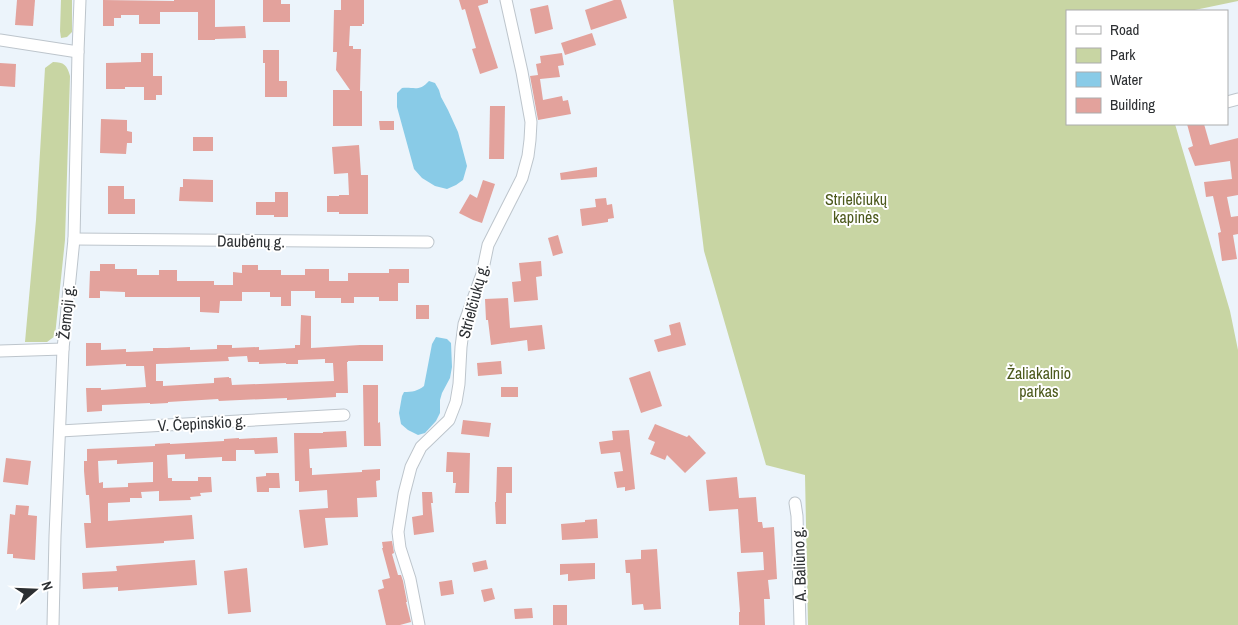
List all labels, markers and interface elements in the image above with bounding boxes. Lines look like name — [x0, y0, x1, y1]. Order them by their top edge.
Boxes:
legend — [1066, 10, 1228, 125]
text: Road — [1110, 19, 1139, 40]
text: Park — [1110, 44, 1136, 65]
text: Water — [1110, 69, 1142, 90]
text: Building — [1110, 94, 1155, 115]
park label: Strielčiukų kapinės — [825, 188, 888, 228]
street label: Daubėnų g. — [217, 229, 285, 253]
street label: Strielčiukų g. — [452, 261, 494, 341]
street label: Žemoji g. — [52, 284, 80, 340]
park label: Žaliakalnio parkas — [1007, 362, 1071, 402]
street label: V. Čepinskio g. — [157, 410, 247, 436]
street label: A. Baliūno g. — [787, 526, 811, 603]
north arrow — [10, 565, 60, 615]
text: N — [37, 579, 57, 593]

